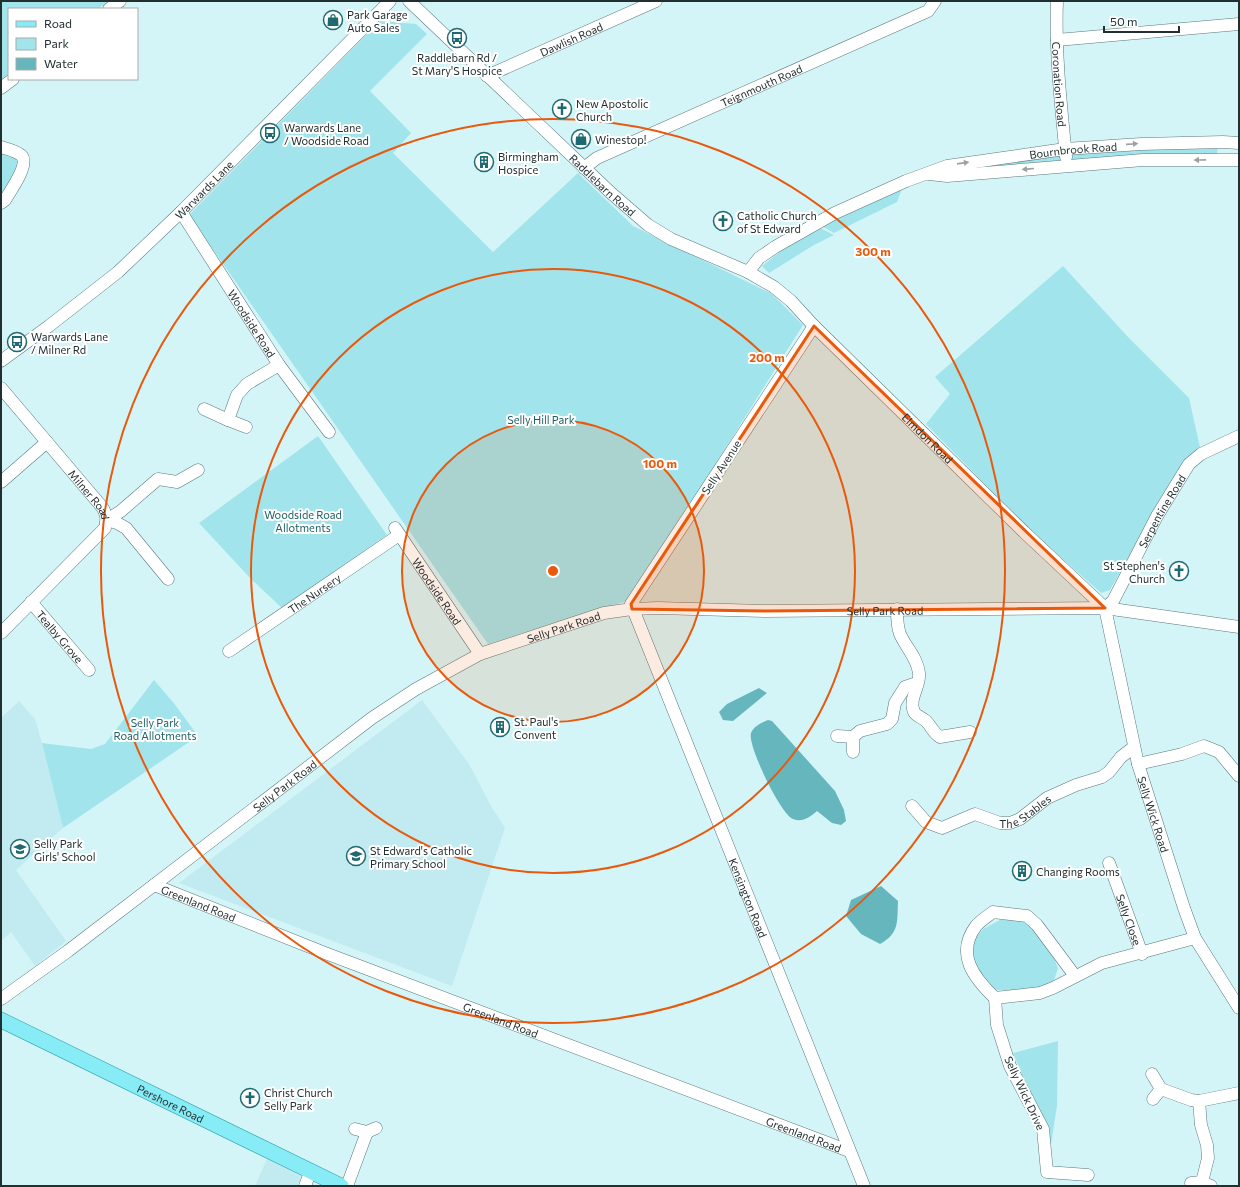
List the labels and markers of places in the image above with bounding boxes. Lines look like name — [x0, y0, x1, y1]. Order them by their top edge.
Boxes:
place label: Park Garage Auto Sales — [347, 8, 408, 34]
shop icon: Park Garage Auto Sales — [322, 9, 344, 31]
bus stop icon: Raddlebarn Rd / St Mary'S Hospice — [446, 27, 468, 49]
place label: Raddlebarn Rd / St Mary'S Hospice — [412, 51, 502, 77]
place label: New Apostolic Church — [576, 97, 648, 123]
church icon: New Apostolic Church — [551, 98, 573, 120]
place label: Warwards Lane / Woodside Road — [284, 121, 369, 147]
bus stop icon: Warwards Lane / Woodside Road — [259, 122, 281, 144]
shop icon: Winestop! — [570, 128, 592, 150]
place label: Winestop! — [595, 133, 647, 146]
place label: Birmingham Hospice — [498, 150, 559, 176]
building icon: Birmingham Hospice — [473, 151, 495, 173]
place label: Catholic Church of St Edward — [737, 209, 817, 235]
church icon: Catholic Church of St Edward — [712, 210, 734, 232]
place label: Warwards Lane / Milner Rd — [31, 330, 108, 356]
bus stop icon: Warwards Lane / Milner Rd — [6, 331, 28, 353]
place label: St Stephen's Church — [1103, 559, 1165, 585]
church icon: St Stephen's Church — [1168, 560, 1190, 582]
centre of rings — [546, 564, 560, 578]
place label: St. Paul's Convent — [514, 715, 558, 741]
building icon: St. Paul's Convent — [489, 716, 511, 738]
place label: Selly Park Girls' School — [34, 837, 96, 863]
school or university icon: Selly Park Girls' School — [9, 838, 31, 860]
place label: St Edward's Catholic Primary School — [370, 844, 472, 870]
school or university icon: St Edward's Catholic Primary School — [345, 845, 367, 867]
building icon: Changing Rooms — [1011, 860, 1033, 882]
place label: Changing Rooms — [1036, 865, 1120, 878]
place label: Christ Church Selly Park — [264, 1086, 333, 1112]
church icon: Christ Church Selly Park — [239, 1087, 261, 1109]

